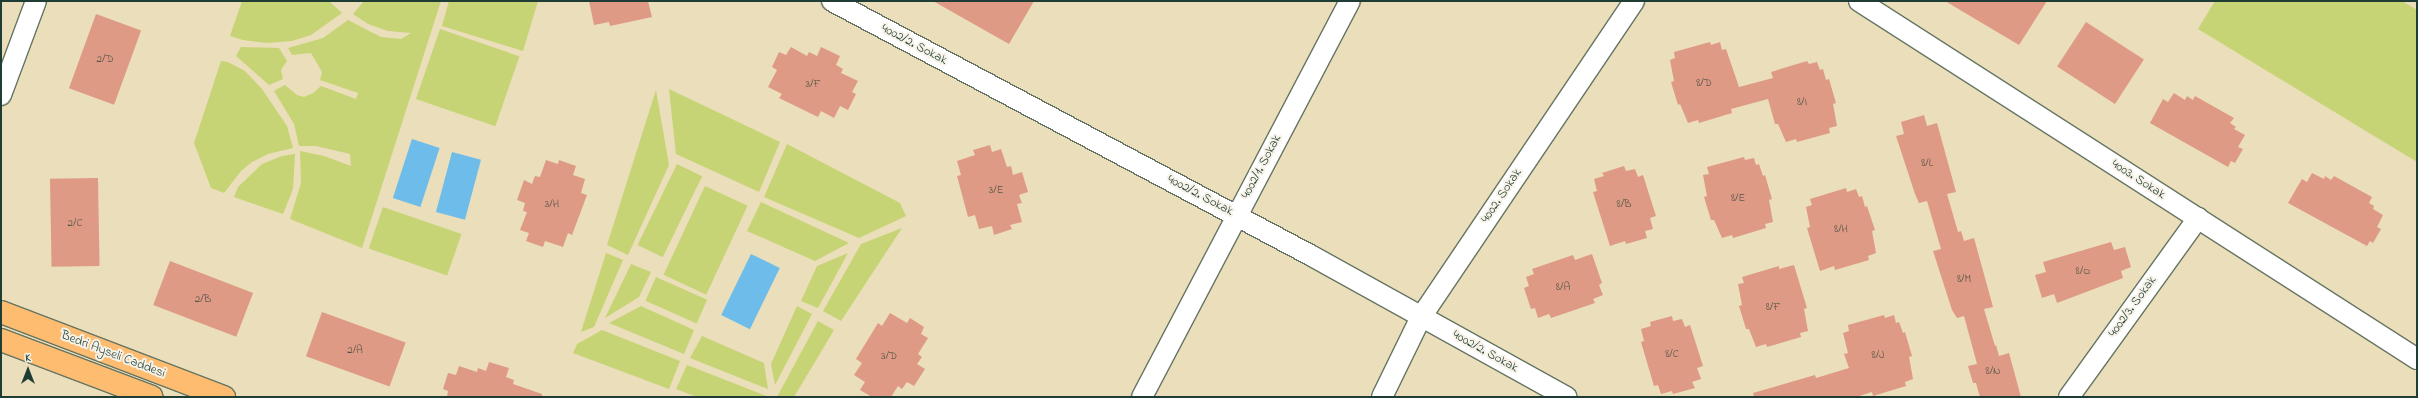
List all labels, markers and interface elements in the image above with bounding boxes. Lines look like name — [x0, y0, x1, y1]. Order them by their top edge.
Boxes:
street label: 4002/2. Sokak — [878, 21, 950, 69]
house number: 2/D — [97, 52, 113, 66]
house number: 8/D — [1696, 76, 1712, 90]
house number: 3/F — [805, 77, 821, 91]
house number: 8/I — [1797, 95, 1807, 109]
street label: 4002/1. Sokak — [1239, 132, 1285, 202]
house number: 8/L — [1921, 156, 1933, 170]
street label: 4003. Sokak — [2108, 157, 2168, 203]
street label: 4002. Sokak — [1478, 166, 1526, 226]
street label: 4002/2. Sokak — [1164, 172, 1236, 220]
house number: 3/E — [989, 183, 1003, 197]
house number: 8/E — [1731, 191, 1745, 205]
house number: 3/H — [545, 197, 559, 211]
house number: 8/B — [1617, 197, 1631, 211]
house number: 2/C — [68, 216, 82, 230]
house number: 8/H — [1834, 222, 1848, 236]
house number: 8/O — [2076, 264, 2090, 278]
house number: 8/M — [1957, 272, 1971, 286]
street label: 4002/3. Sokak — [2106, 274, 2160, 340]
house number: 8/A — [1556, 280, 1570, 294]
house number: 2/B — [195, 292, 211, 306]
house number: 8/F — [1766, 300, 1780, 314]
street label: Bedri Ayseli Caddesi — [59, 328, 167, 382]
street label: 4002/2. Sokak — [1449, 328, 1521, 376]
house number: 2/A — [347, 343, 363, 357]
house number: 8/C — [1665, 347, 1679, 361]
house number: 8/J — [1872, 348, 1884, 362]
house number: 3/D — [881, 349, 897, 363]
north arrow — [8, 350, 48, 390]
text: K — [25, 350, 31, 366]
house number: 8/N — [1986, 364, 2000, 378]

